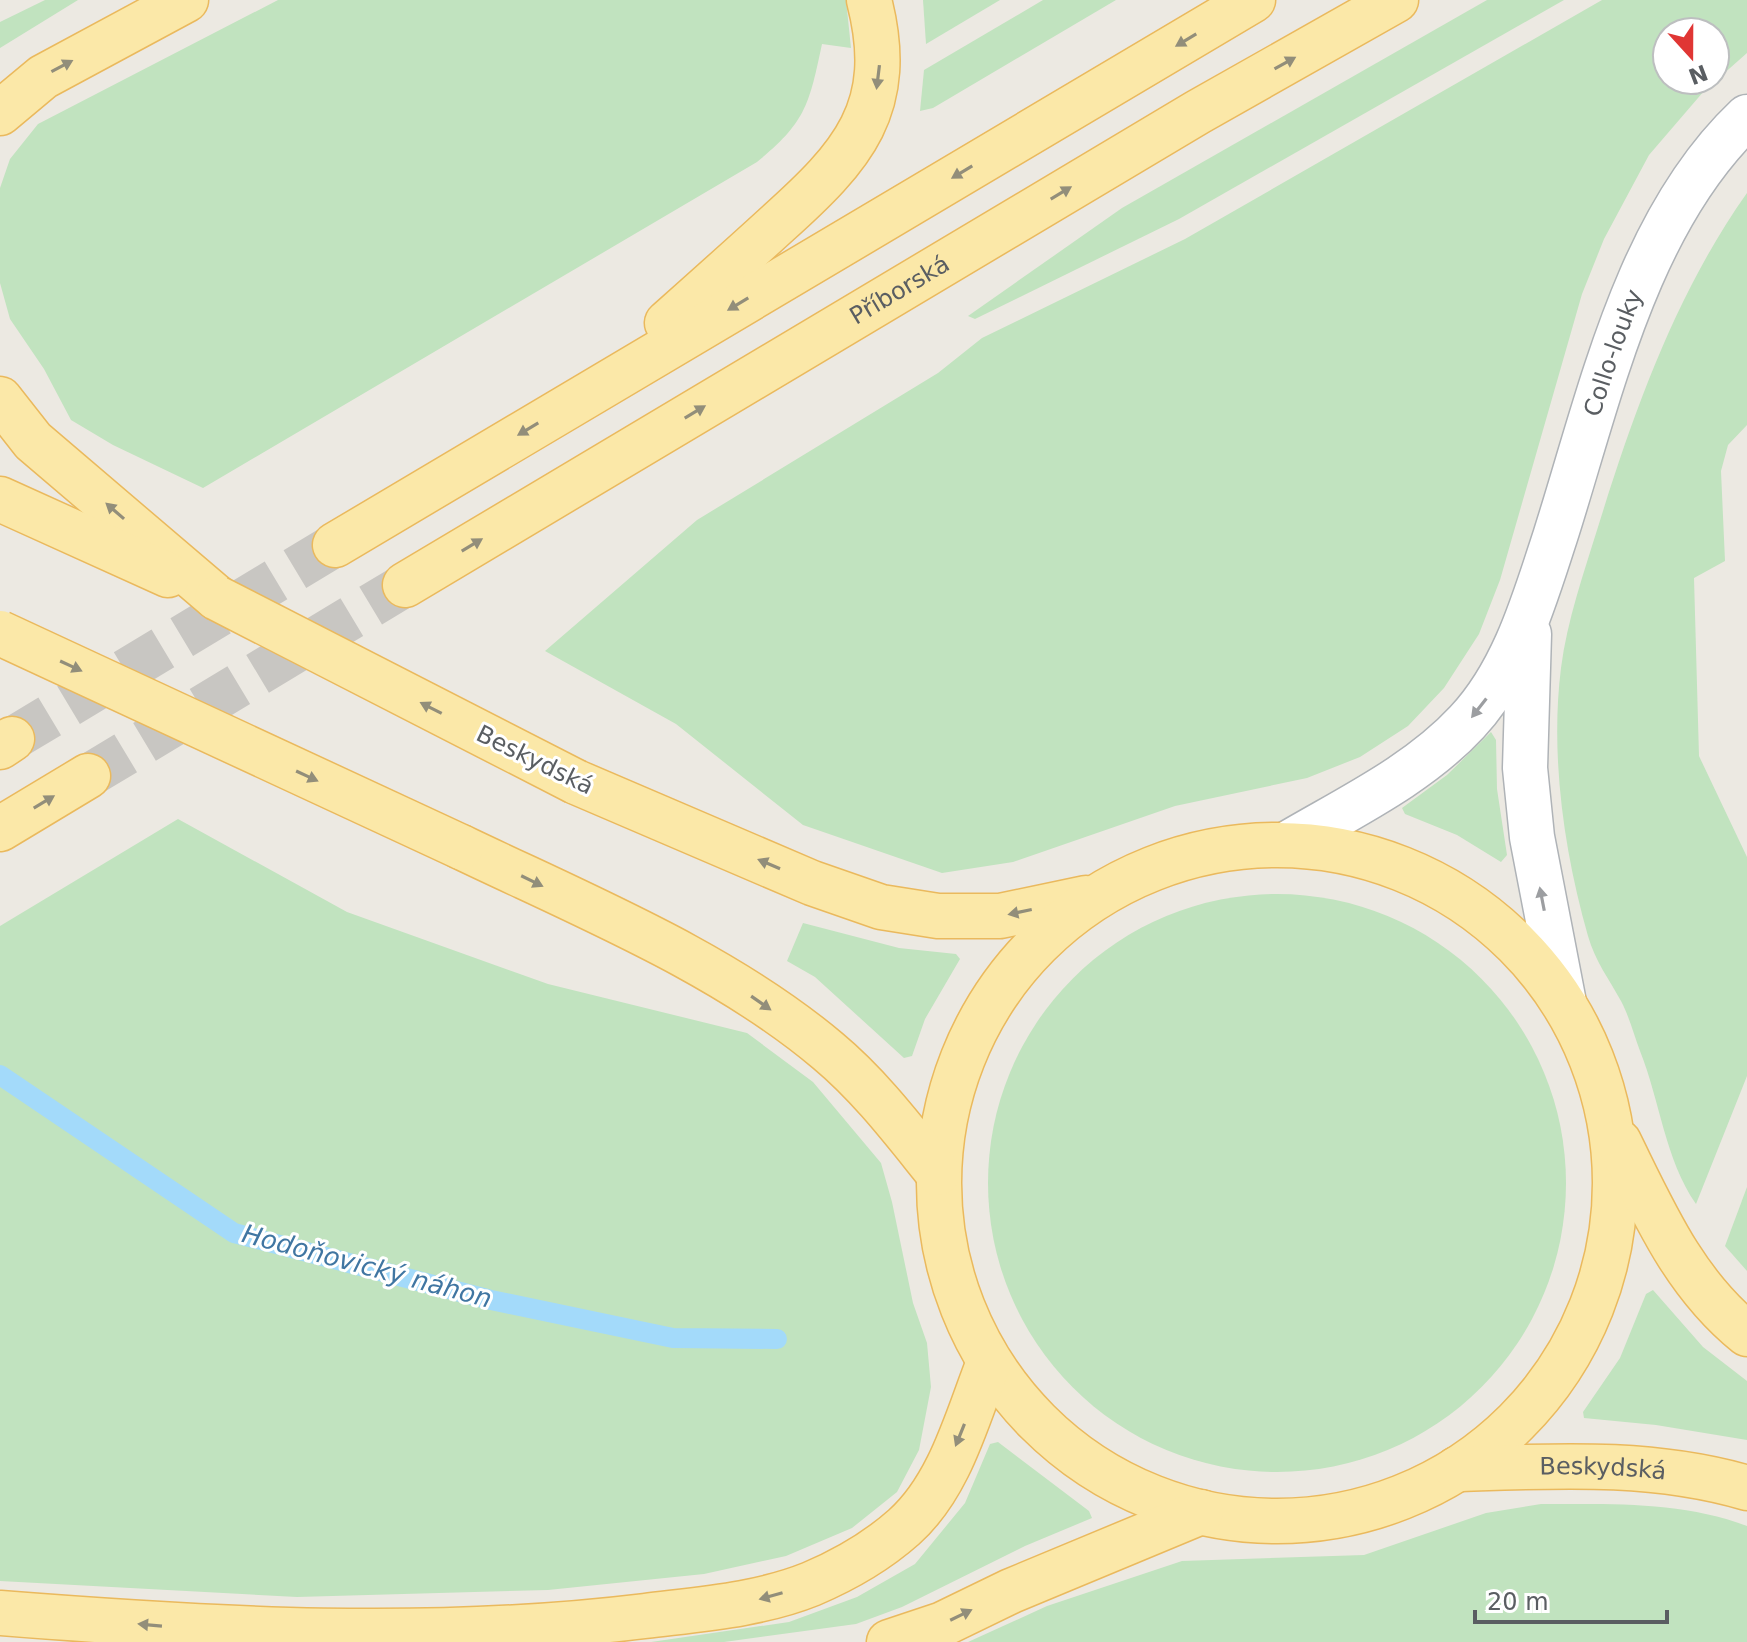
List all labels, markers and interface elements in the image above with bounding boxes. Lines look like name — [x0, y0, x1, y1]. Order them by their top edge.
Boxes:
north arrow — [1651, 16, 1731, 96]
one-way arrow — [1175, 33, 1197, 47]
one-way arrow — [1274, 56, 1297, 70]
text: N — [1685, 59, 1711, 89]
one-way arrow — [51, 60, 73, 74]
one-way arrow — [871, 65, 884, 90]
one-way arrow — [951, 165, 973, 179]
one-way arrow — [1050, 187, 1072, 201]
street label: Příborská — [845, 249, 955, 330]
street label: Collo-louky — [1578, 285, 1648, 420]
one-way arrow — [727, 297, 749, 311]
one-way arrow — [684, 405, 706, 419]
one-way arrow — [517, 421, 539, 435]
one-way arrow — [105, 503, 125, 520]
one-way arrow — [461, 538, 483, 552]
one-way arrow — [59, 659, 82, 673]
one-way arrow — [1471, 698, 1487, 718]
one-way arrow — [420, 701, 443, 714]
street label: Beskydská — [472, 720, 598, 800]
one-way arrow — [295, 769, 318, 782]
one-way arrow — [33, 796, 55, 810]
one-way arrow — [757, 858, 781, 871]
one-way arrow — [520, 874, 543, 888]
one-way arrow — [1535, 886, 1547, 911]
one-way arrow — [1007, 906, 1032, 919]
one-way arrow — [751, 995, 772, 1010]
water label: Hodoňovický náhon — [239, 1218, 495, 1314]
one-way arrow — [954, 1423, 967, 1447]
street label: Beskydská — [1539, 1452, 1668, 1485]
scale bar — [1475, 1574, 1667, 1624]
text: 20 m — [1487, 1588, 1549, 1616]
one-way arrow — [759, 1590, 783, 1603]
one-way arrow — [950, 1608, 973, 1622]
one-way arrow — [137, 1618, 162, 1631]

